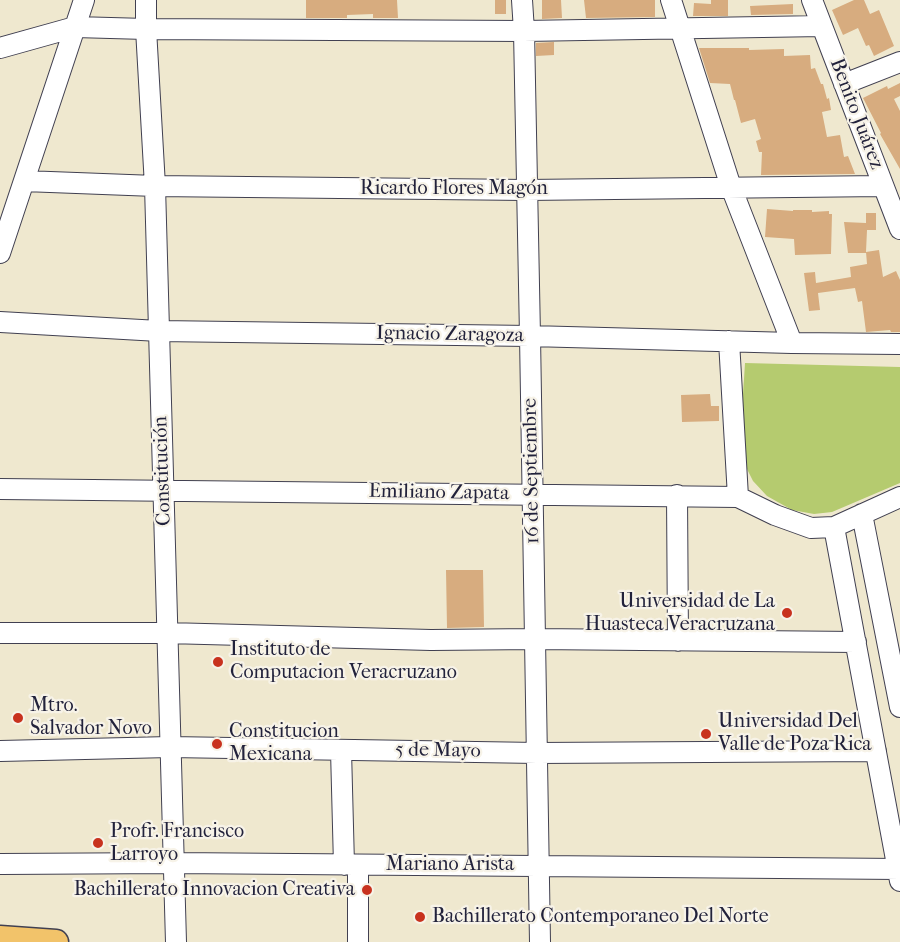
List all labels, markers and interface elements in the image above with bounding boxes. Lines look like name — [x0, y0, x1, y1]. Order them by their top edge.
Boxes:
street label: Benito Juárez — [824, 55, 888, 173]
street label: Ricardo Flores Magón — [360, 177, 548, 201]
street label: Ignacio Zaragoza — [376, 322, 524, 348]
street label: 16 de Septiembre — [519, 398, 545, 544]
street label: Constitución — [149, 416, 177, 526]
street label: Emiliano Zapata — [368, 480, 510, 506]
place label: Universidad de La Huasteca Veracruzana — [585, 590, 775, 637]
marker: Universidad de La Huasteca Veracruzana — [780, 606, 794, 620]
place label: Instituto de Computacion Veracruzano — [230, 638, 457, 685]
marker: Instituto de Computacion Veracruzano — [211, 655, 225, 669]
place label: Mtro. Salvador Novo — [30, 694, 152, 741]
place label: Universidad Del Valle de Poza Rica — [718, 710, 872, 757]
marker: Mtro. Salvador Novo — [11, 711, 25, 725]
place label: Constitucion Mexicana — [229, 720, 339, 767]
marker: Universidad Del Valle de Poza Rica — [699, 727, 713, 741]
marker: Constitucion Mexicana — [210, 737, 224, 751]
street label: 5 de Mayo — [395, 738, 481, 764]
place label: Profr. Francisco Larroyo — [110, 820, 244, 867]
marker: Profr. Francisco Larroyo — [91, 836, 105, 850]
street label: Mariano Arista — [386, 853, 514, 877]
place label: Bachillerato Innovacion Creativa — [74, 878, 355, 902]
marker: Bachillerato Innovacion Creativa — [360, 883, 374, 897]
place label: Bachillerato Contemporaneo Del Norte — [432, 905, 769, 929]
marker: Bachillerato Contemporaneo Del Norte — [413, 910, 427, 924]

